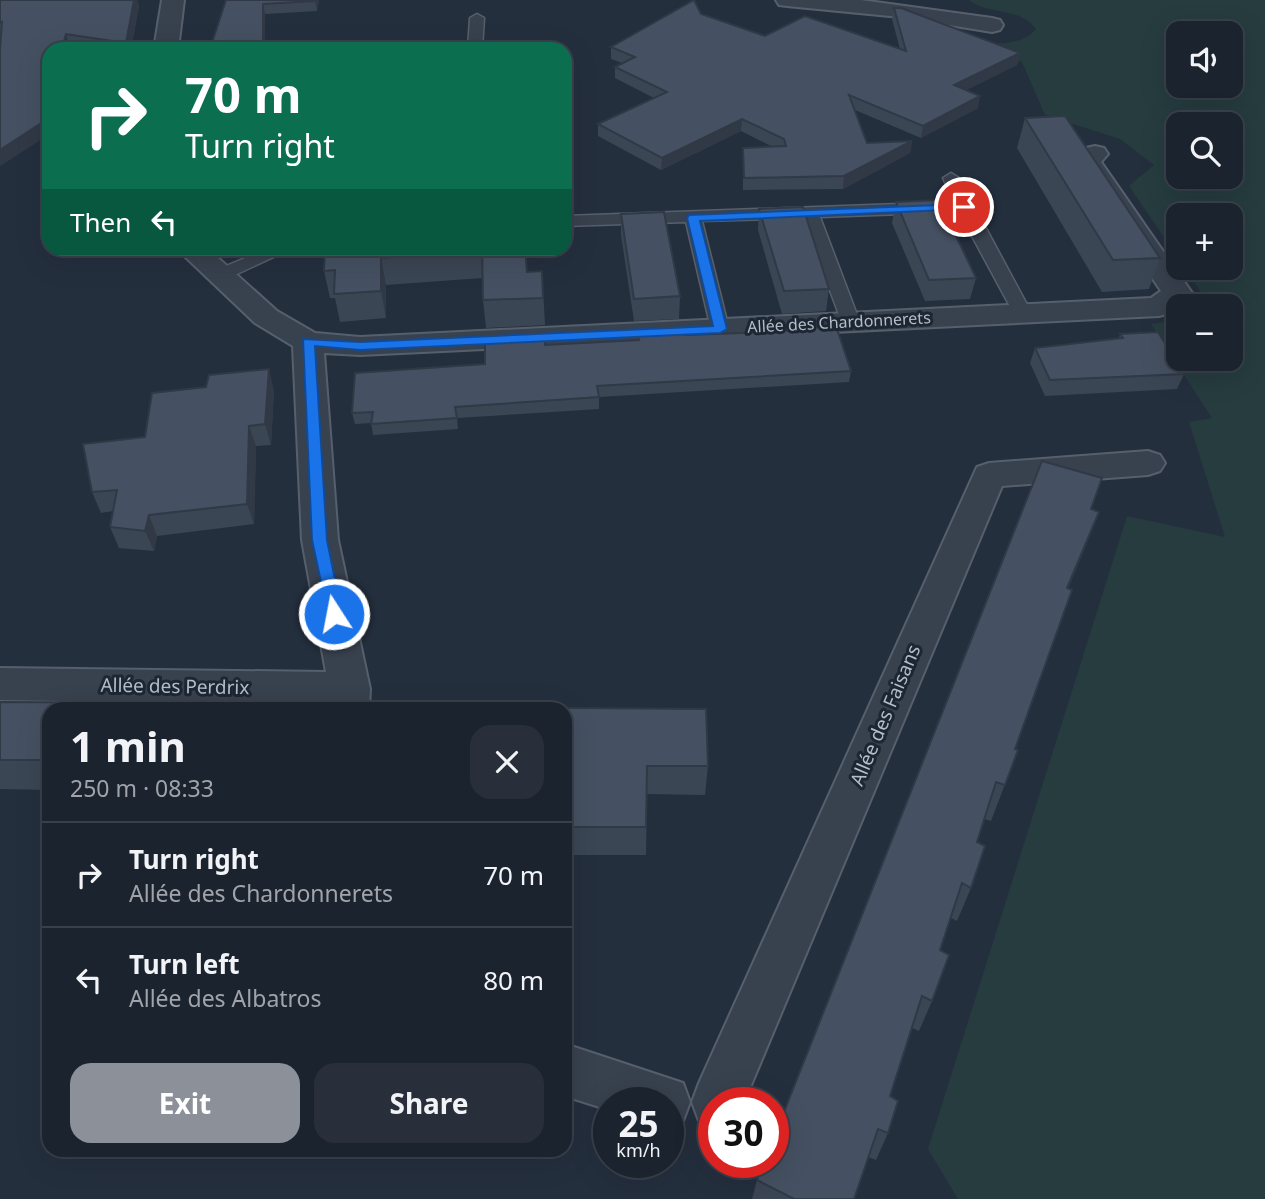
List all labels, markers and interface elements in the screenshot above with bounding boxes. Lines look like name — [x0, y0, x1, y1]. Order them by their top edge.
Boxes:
map controls — [1166, 21, 1243, 371]
button: sound — [1166, 21, 1243, 98]
text: 70 m — [185, 61, 302, 127]
icon: right — [70, 70, 161, 161]
button: search — [1166, 112, 1243, 189]
text: Turn right — [185, 124, 335, 167]
pin — [934, 177, 994, 237]
icon: arrive — [945, 188, 983, 226]
icon: left — [145, 203, 183, 241]
button: + — [1166, 203, 1243, 280]
text: Then — [70, 204, 131, 240]
button: − — [1166, 294, 1243, 371]
street label: Allée des Chardonnerets — [747, 306, 931, 338]
position arrow — [297, 577, 371, 651]
street label: Allée des Faisans — [844, 641, 926, 789]
street label: Allée des Perdrix — [100, 672, 250, 700]
text: 1 min — [70, 717, 186, 774]
button: close — [470, 725, 544, 799]
text: 250 m · 08:33 — [70, 772, 214, 804]
text: Turn right — [129, 841, 259, 877]
icon: right — [70, 856, 108, 894]
text: 70 m — [483, 857, 544, 893]
text: Allée des Chardonnerets — [129, 877, 393, 909]
text: Turn left — [129, 946, 240, 982]
icon: left — [70, 961, 108, 999]
text: 80 m — [483, 962, 544, 998]
text: Allée des Albatros — [129, 982, 322, 1014]
button: Exit — [70, 1063, 300, 1143]
button: Share — [314, 1063, 544, 1143]
speed limit sign: 30 — [698, 1087, 789, 1178]
text: 25 — [618, 1100, 659, 1147]
text: km/h — [616, 1138, 661, 1162]

